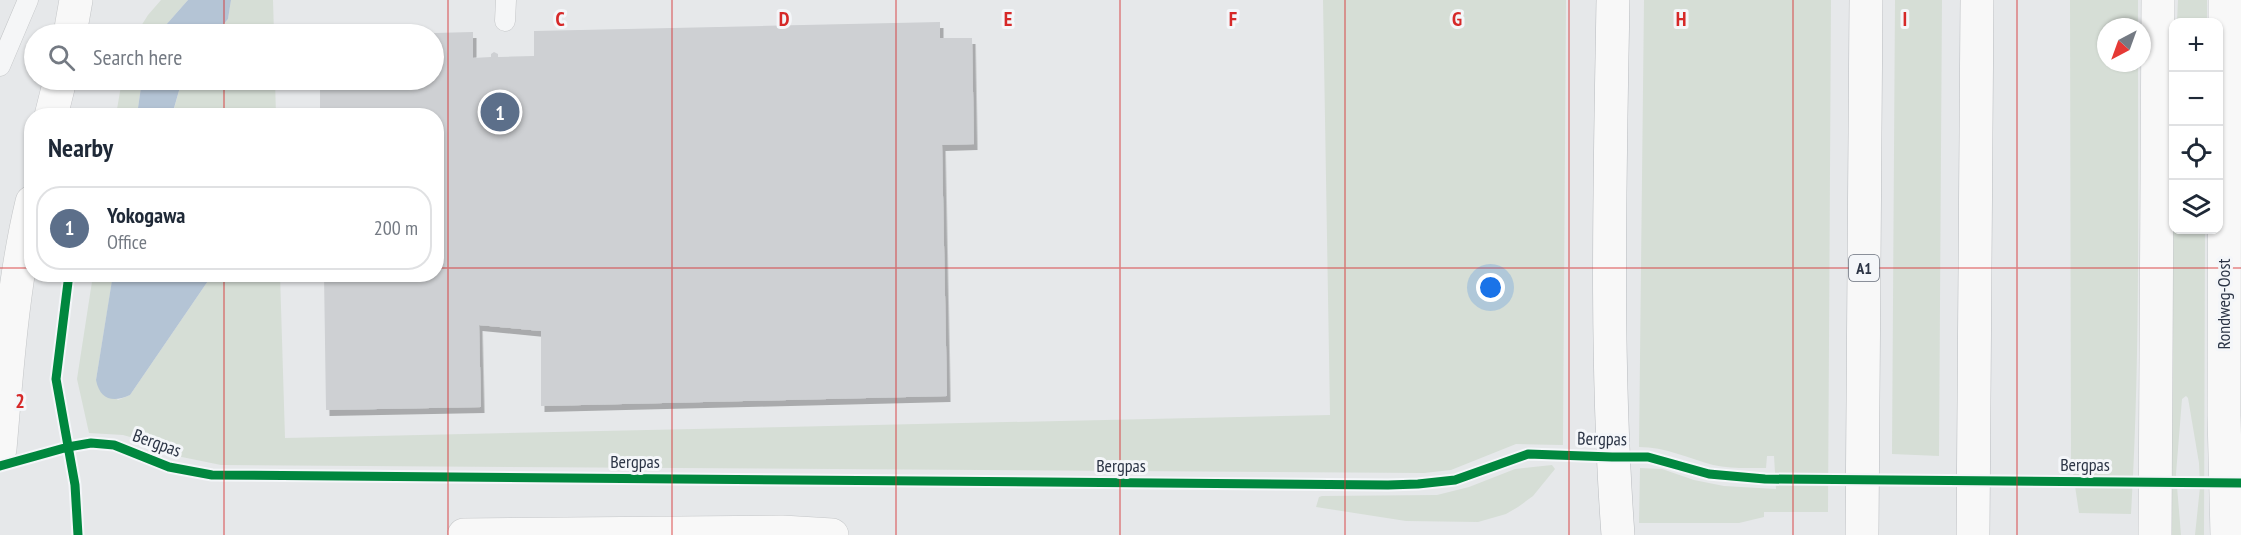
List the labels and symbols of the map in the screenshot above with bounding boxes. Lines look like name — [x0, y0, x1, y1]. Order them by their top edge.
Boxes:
text: C — [555, 6, 565, 32]
text: D — [779, 6, 790, 32]
text: E — [1004, 6, 1012, 32]
text: F — [1229, 6, 1237, 32]
text: G — [1452, 6, 1462, 32]
text: H — [1676, 6, 1686, 32]
text: I — [1903, 6, 1907, 32]
north arrow — [2097, 18, 2151, 72]
pin: 1 — [480, 90, 520, 134]
road number: A1 — [1849, 255, 1879, 281]
street label: Rondweg-Oost — [2212, 259, 2235, 349]
your location — [1476, 273, 1505, 302]
text: 2 — [15, 388, 25, 414]
street label: Bergpas — [130, 423, 184, 462]
street label: Bergpas — [1577, 427, 1627, 450]
street label: Bergpas — [610, 450, 660, 473]
street label: Bergpas — [2060, 453, 2110, 476]
street label: Bergpas — [1096, 454, 1146, 477]

